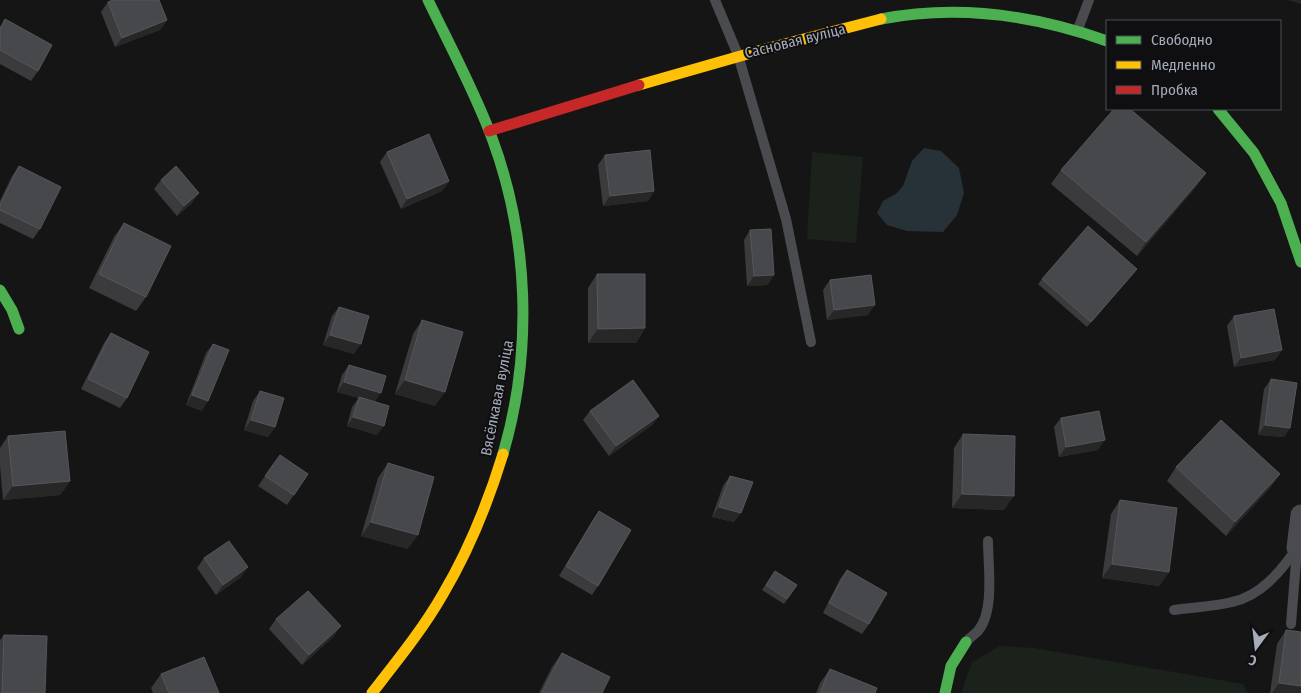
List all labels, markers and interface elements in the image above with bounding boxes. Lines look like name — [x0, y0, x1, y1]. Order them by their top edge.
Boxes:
street label: Сасновая вуліца — [743, 20, 847, 62]
legend — [1106, 20, 1281, 110]
text: Свободно — [1151, 31, 1213, 49]
text: Медленно — [1151, 56, 1216, 74]
text: Пробка — [1151, 81, 1198, 99]
street label: Вясёлкавая вуліца — [477, 339, 517, 457]
north arrow — [1231, 623, 1281, 673]
text: С — [1246, 651, 1259, 669]

